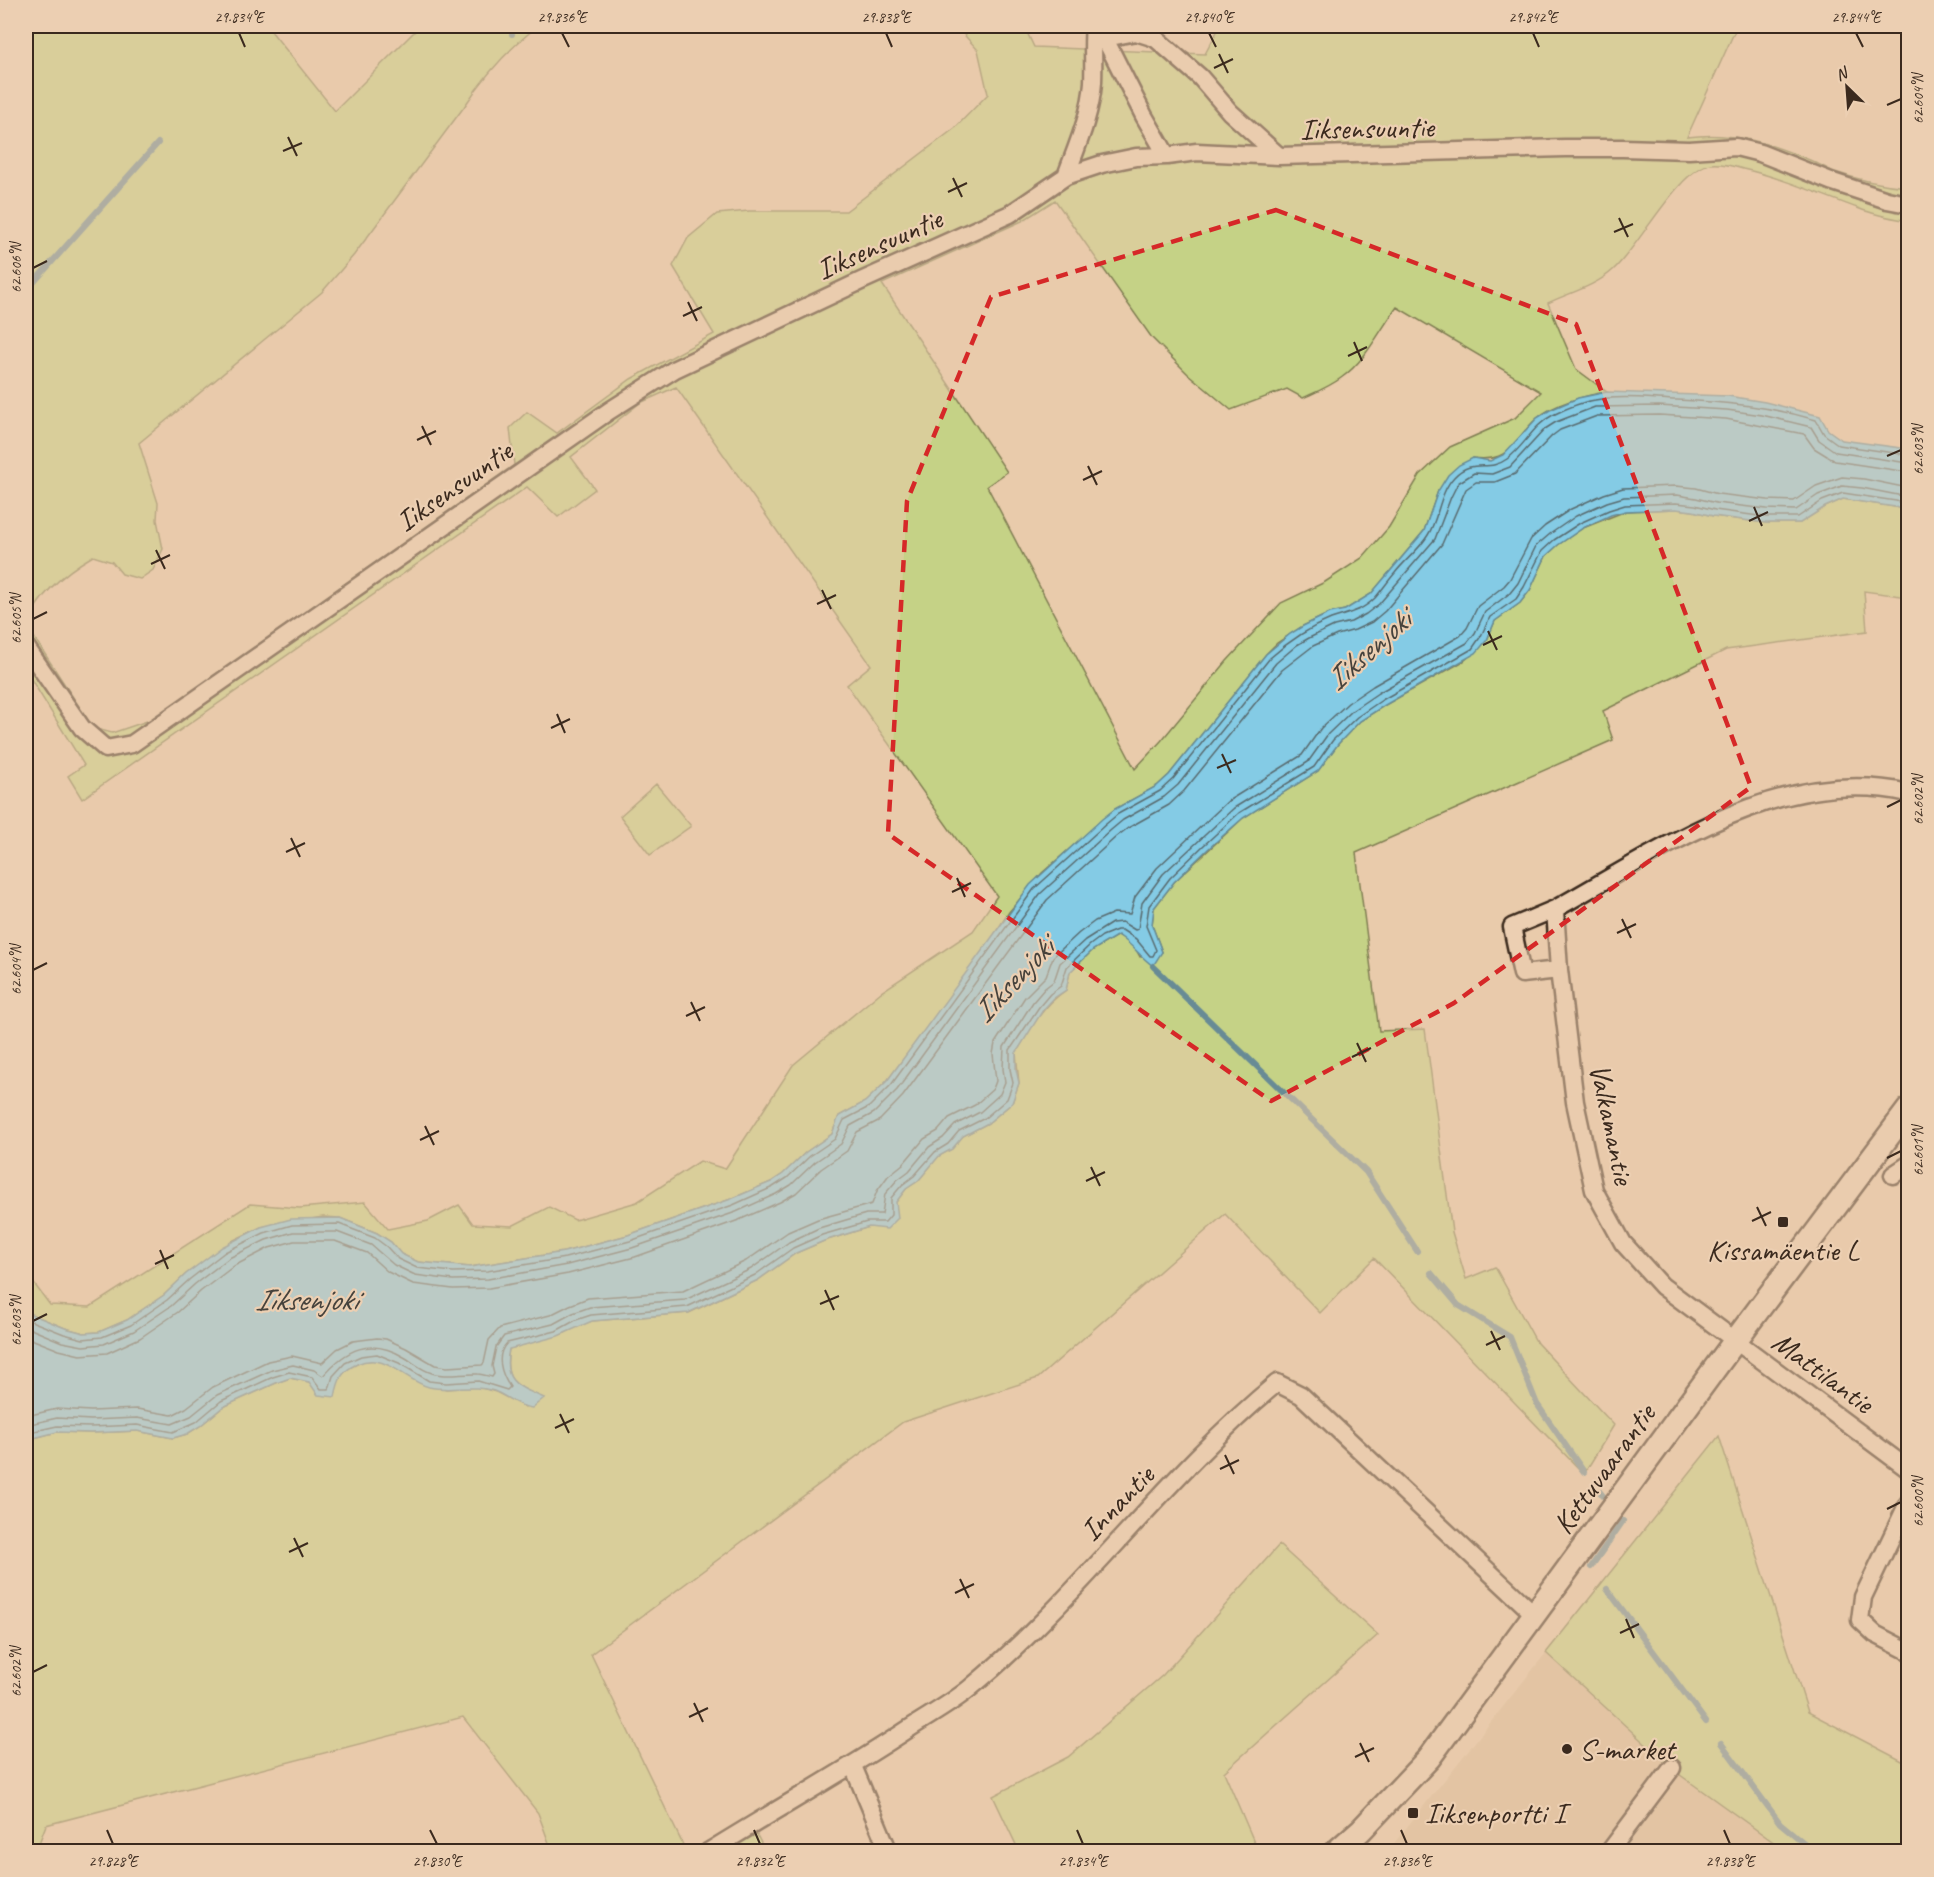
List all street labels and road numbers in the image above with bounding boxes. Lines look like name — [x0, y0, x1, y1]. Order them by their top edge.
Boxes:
street label: Iiksensuuntie — [1300, 108, 1436, 148]
street label: Iiksensuuntie — [810, 199, 950, 289]
street label: Iiksensuuntie — [388, 431, 522, 540]
street label: Valkamantie — [1581, 1060, 1644, 1190]
street label: Mattilantie — [1765, 1322, 1883, 1423]
street label: Kettuvaarantie — [1544, 1395, 1665, 1541]
street label: Innantie — [1072, 1456, 1164, 1549]

